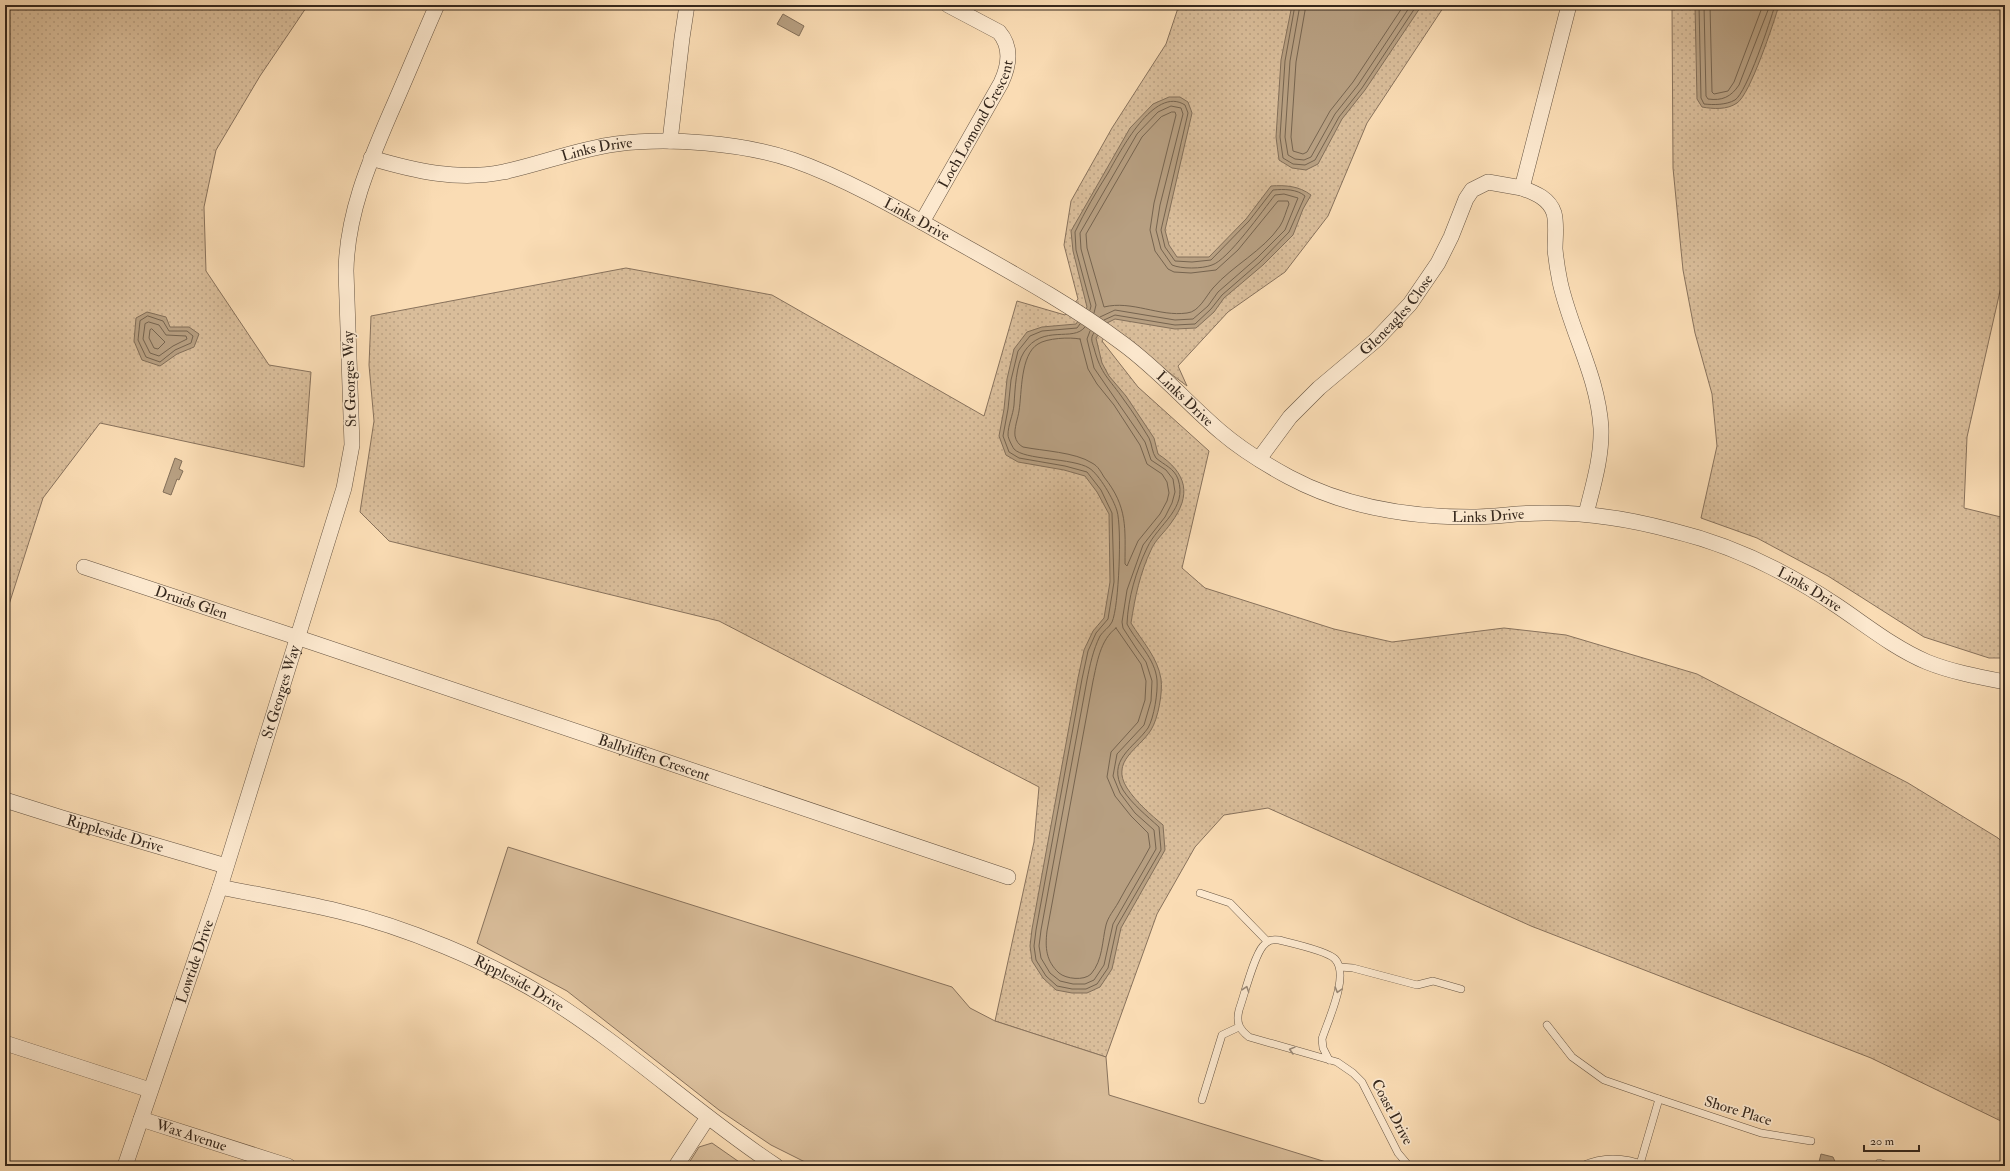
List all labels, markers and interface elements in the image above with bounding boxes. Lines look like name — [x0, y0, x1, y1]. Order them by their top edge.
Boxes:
street label: Loch Lomond Crescent — [934, 59, 1017, 192]
street label: Links Drive — [559, 133, 633, 165]
street label: Links Drive — [881, 194, 953, 245]
street label: Gleneagles Close — [1356, 271, 1437, 359]
street label: St Georges Way — [339, 330, 361, 428]
street label: Links Drive — [1152, 367, 1218, 431]
street label: Links Drive — [1452, 504, 1525, 527]
street label: Links Drive — [1774, 562, 1846, 616]
street label: Druids Glen — [152, 582, 230, 623]
street label: St Georges Way — [257, 643, 304, 741]
street label: Ballyliffen Crescent — [596, 730, 712, 785]
street label: Rippleside Drive — [64, 810, 166, 857]
street label: Lowtide Drive — [172, 917, 218, 1006]
street label: Rippleside Drive — [471, 951, 568, 1016]
one-way arrow — [1241, 986, 1250, 993]
one-way arrow — [1334, 986, 1343, 993]
one-way arrow — [1288, 1046, 1295, 1055]
street label: Coast Drive — [1367, 1076, 1417, 1148]
street label: Shore Place — [1702, 1092, 1774, 1130]
street label: Wax Avenue — [153, 1115, 229, 1155]
scale bar — [1864, 1127, 1919, 1153]
text: 20 m — [1870, 1134, 1895, 1149]

